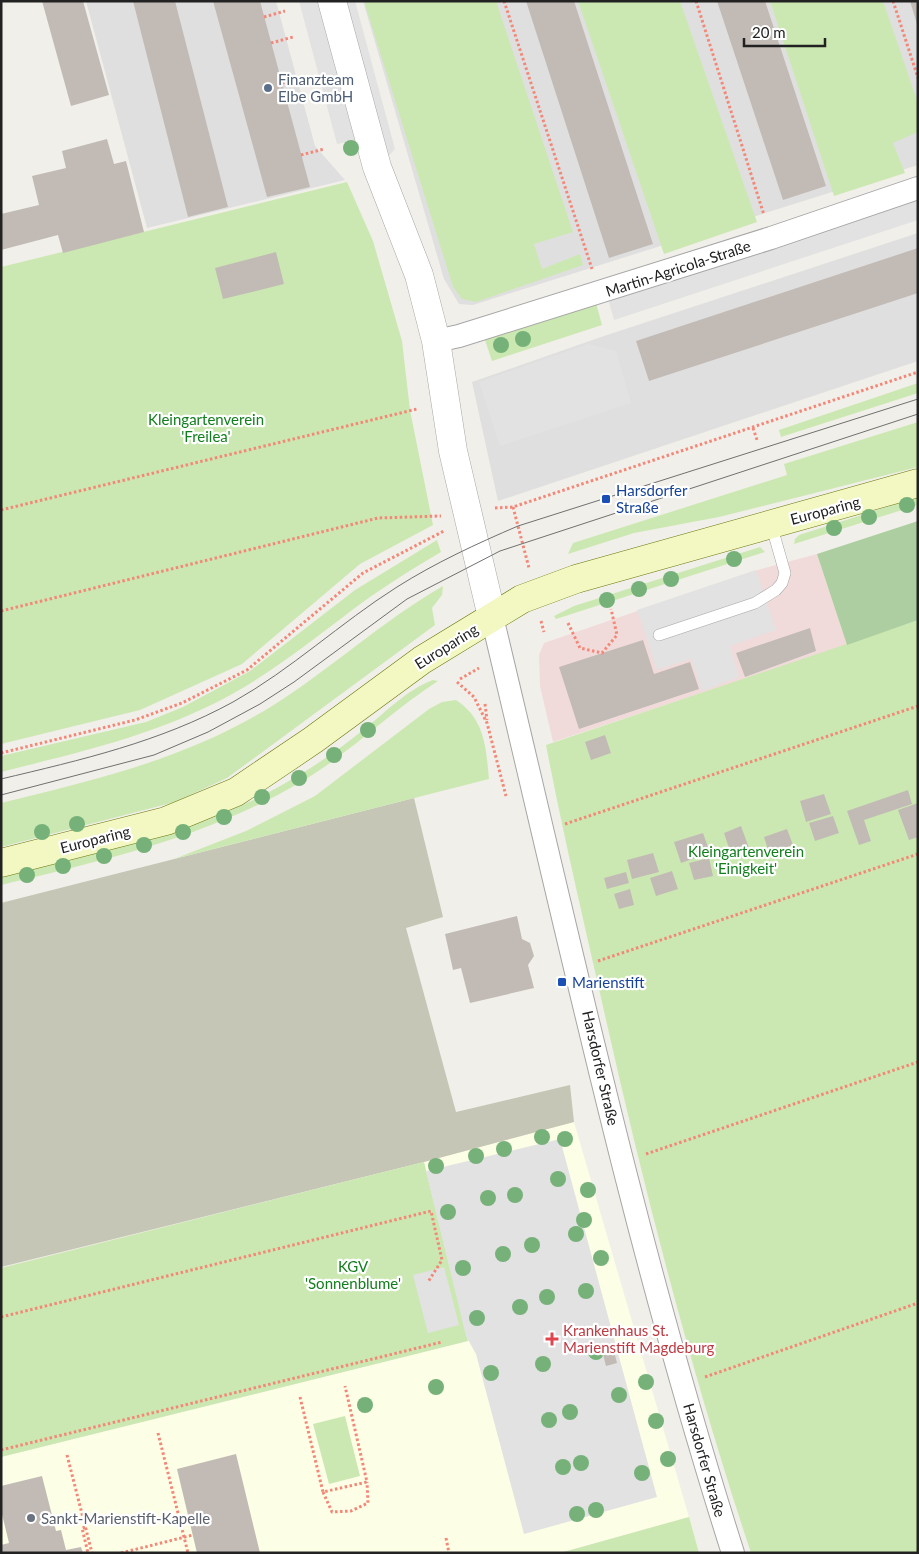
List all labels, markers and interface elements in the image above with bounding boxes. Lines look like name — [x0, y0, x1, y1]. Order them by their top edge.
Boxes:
scale bar — [744, 15, 825, 47]
text: 20 m — [752, 23, 786, 41]
place label: Finanzteam Elbe GmbH — [278, 70, 354, 105]
marker: Finanzteam Elbe GmbH — [262, 82, 274, 94]
street label: Martin-Agricola-Straße — [603, 236, 753, 300]
park label: Kleingartenverein 'Freilea' — [148, 410, 264, 445]
place label: Harsdorfer Straße — [616, 481, 688, 516]
street label: Europaring — [788, 492, 862, 528]
marker: Harsdorfer Straße — [600, 493, 612, 505]
street label: Europaring — [411, 619, 481, 673]
street label: Europaring — [58, 822, 132, 856]
park label: Kleingartenverein 'Einigkeit' — [688, 842, 804, 877]
place label: Marienstift — [572, 973, 645, 991]
marker: Marienstift — [556, 976, 568, 988]
street label: Harsdorfer Straße — [579, 1009, 623, 1127]
park label: KGV 'Sonnenblume' — [305, 1257, 401, 1292]
place label: Krankenhaus St. Marienstift Magdeburg — [563, 1321, 715, 1356]
marker: Krankenhaus St. Marienstift Magdeburg — [545, 1332, 559, 1346]
street label: Harsdorfer Straße — [680, 1401, 730, 1519]
place label: Sankt-Marienstift-Kapelle — [41, 1509, 210, 1527]
marker: Sankt-Marienstift-Kapelle — [25, 1512, 37, 1524]

